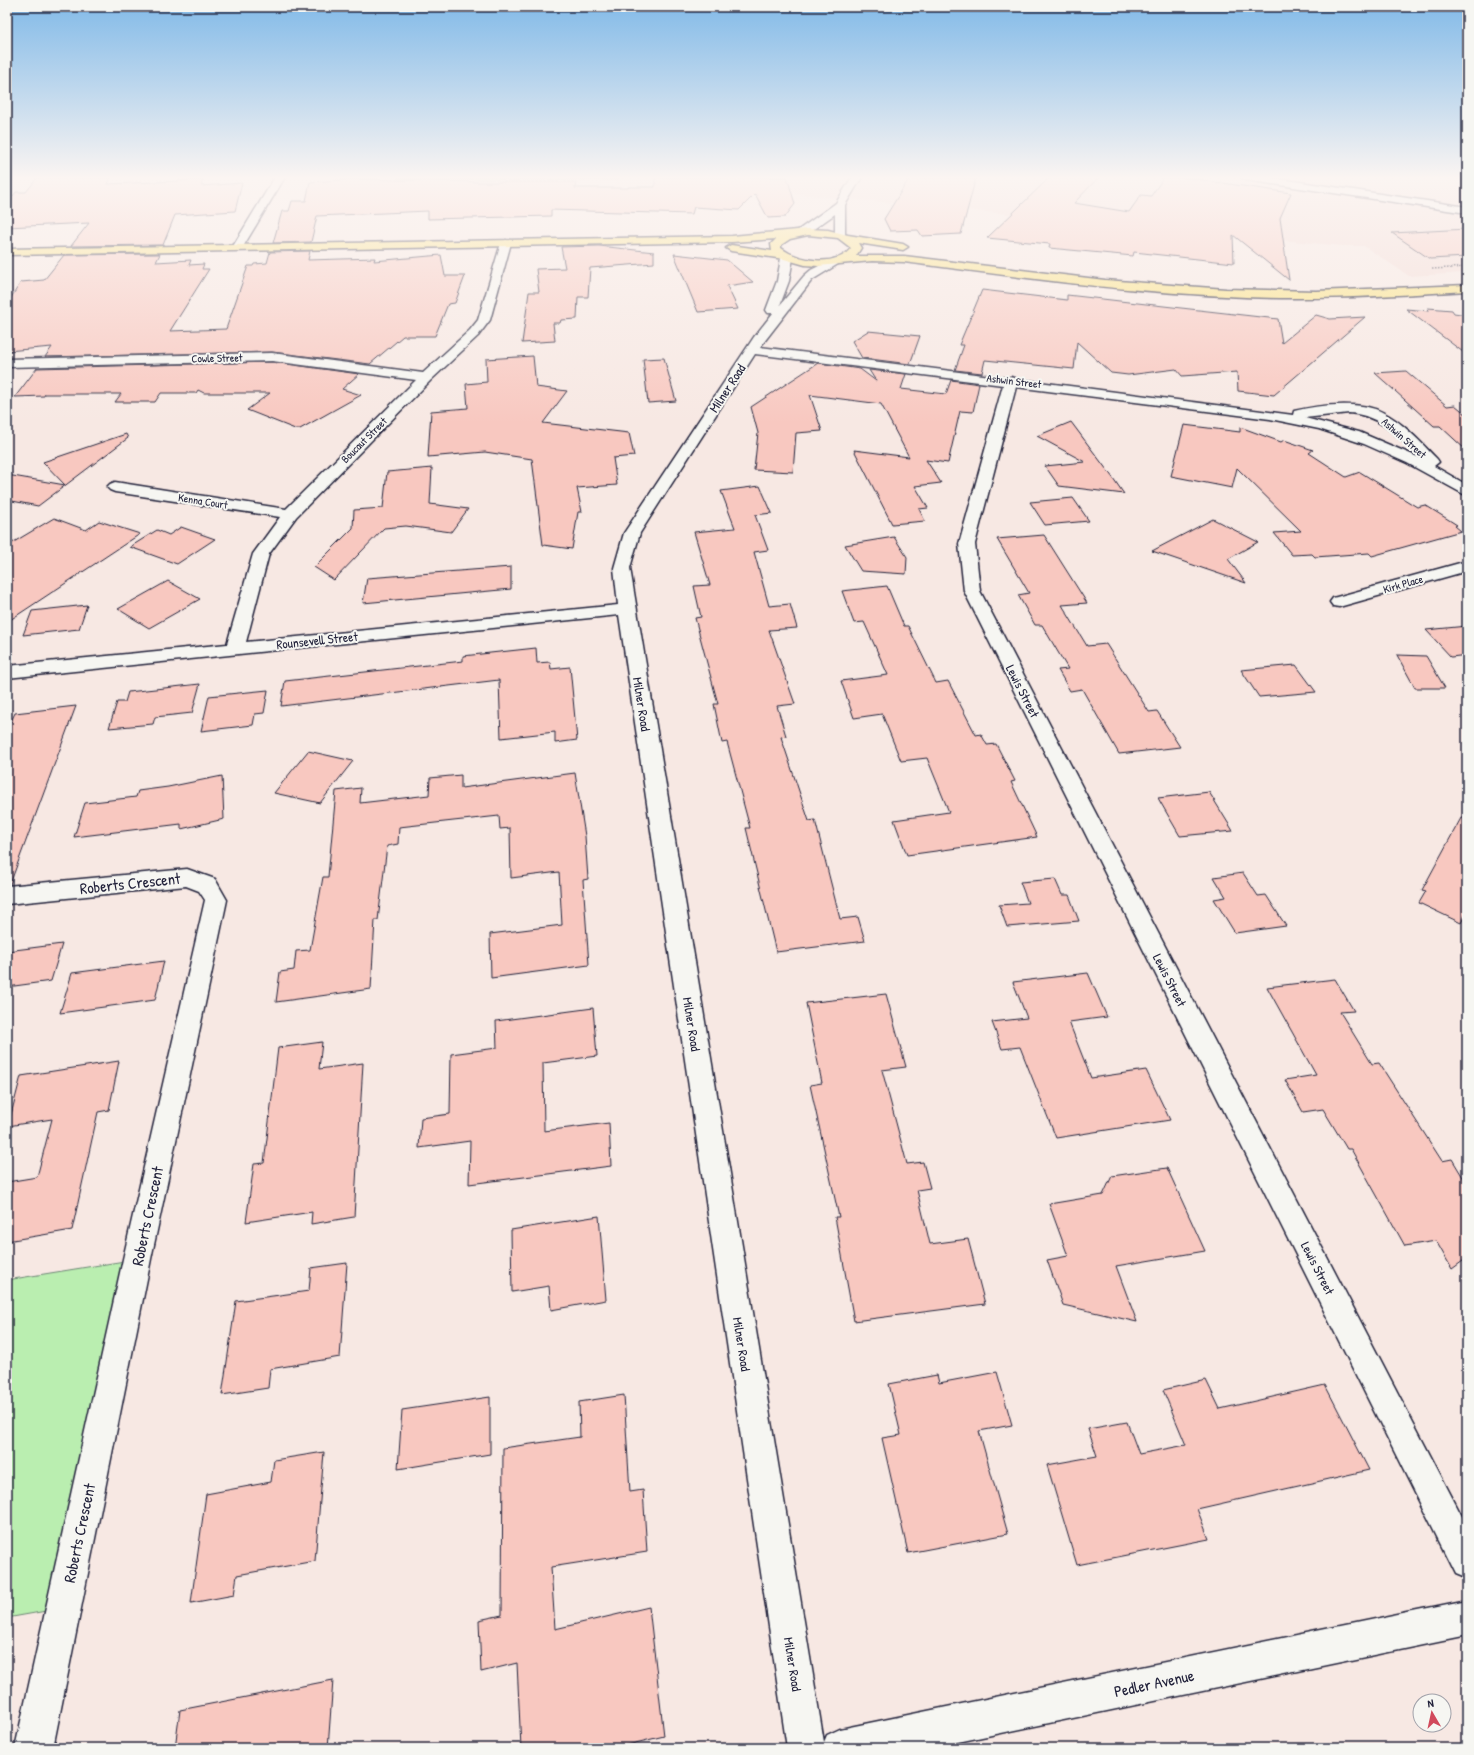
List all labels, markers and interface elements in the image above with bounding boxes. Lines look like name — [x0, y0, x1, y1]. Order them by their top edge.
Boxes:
street label: Cowle Street — [191, 351, 243, 365]
street label: Milner Road — [705, 360, 749, 416]
street label: Ashwin Street — [986, 371, 1042, 391]
street label: Boucaut Street — [338, 414, 390, 466]
street label: Ashwin Street — [1379, 415, 1429, 461]
street label: Kenna Court — [177, 490, 229, 512]
street label: Kirk Place — [1381, 571, 1425, 596]
street label: Rounsevell Street — [275, 627, 359, 653]
street label: Lewis Street — [1002, 661, 1044, 721]
street label: Milner Road — [629, 676, 655, 732]
street label: Roberts Crescent — [79, 867, 182, 899]
street label: Lewis Street — [1149, 950, 1191, 1010]
street label: Milner Road — [679, 996, 705, 1052]
street label: Roberts Crescent — [126, 1164, 168, 1268]
street label: Lewis Street — [1297, 1238, 1339, 1298]
street label: Milner Road — [729, 1316, 755, 1372]
street label: Roberts Crescent — [58, 1481, 100, 1585]
street label: Milner Road — [780, 1636, 806, 1692]
street label: Pedler Avenue — [1112, 1664, 1197, 1702]
north arrow — [1412, 1693, 1452, 1733]
text: N — [1426, 1696, 1435, 1710]

